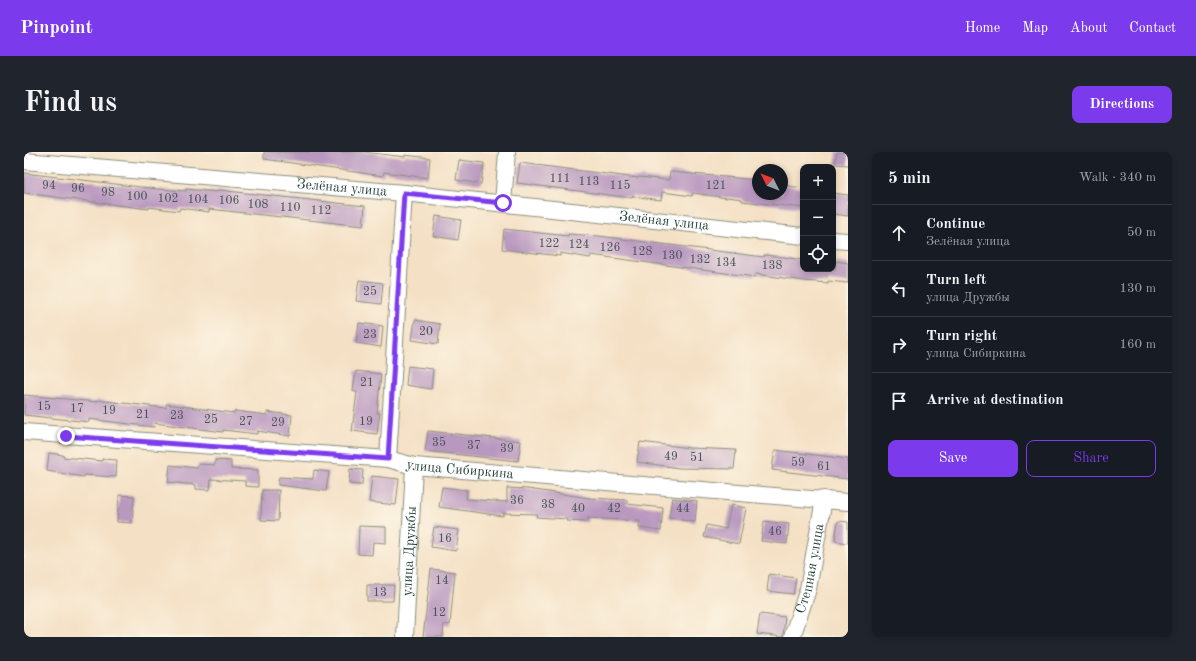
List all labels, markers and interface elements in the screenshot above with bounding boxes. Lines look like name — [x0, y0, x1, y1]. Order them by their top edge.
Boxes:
text: Pinpoint — [20, 19, 93, 38]
text: Home — [965, 21, 1000, 35]
text: Map — [1022, 21, 1048, 35]
text: About — [1070, 21, 1107, 35]
text: Contact — [1129, 21, 1176, 35]
button: Directions — [1072, 86, 1172, 123]
text: Find us — [24, 90, 117, 118]
north arrow — [752, 164, 788, 200]
map controls — [800, 164, 836, 272]
button: + — [800, 164, 836, 200]
text: 5 min — [888, 170, 931, 187]
text: Walk · 340 m — [1079, 171, 1156, 184]
house number: 111 — [550, 173, 570, 185]
house number: 113 — [579, 176, 599, 188]
street label: Зелёная улица — [296, 177, 388, 199]
house number: 115 — [610, 179, 630, 192]
house number: 94 — [42, 180, 56, 192]
house number: 121 — [706, 180, 726, 192]
house number: 96 — [71, 183, 85, 195]
house number: 98 — [101, 187, 115, 199]
house number: 100 — [127, 191, 147, 203]
house number: 102 — [158, 193, 178, 205]
house number: 104 — [188, 194, 208, 206]
route start — [494, 194, 512, 212]
house number: 106 — [219, 195, 239, 207]
house number: 108 — [248, 199, 268, 211]
button: − — [800, 200, 836, 236]
house number: 110 — [280, 202, 300, 214]
house number: 112 — [311, 205, 331, 217]
street label: Зелёная улица — [618, 209, 710, 233]
text: Continue — [926, 217, 985, 232]
icon: ahead — [888, 222, 910, 244]
text: 50 m — [1127, 226, 1156, 239]
text: Зелёная улица — [926, 235, 1010, 248]
button: locate — [800, 236, 836, 272]
house number: 122 — [539, 238, 559, 250]
house number: 124 — [569, 239, 589, 251]
house number: 126 — [600, 242, 620, 254]
house number: 128 — [632, 246, 652, 258]
house number: 130 — [662, 250, 682, 262]
house number: 132 — [690, 254, 710, 266]
house number: 134 — [716, 257, 736, 269]
house number: 138 — [762, 260, 782, 272]
text: Turn left — [926, 273, 986, 288]
icon: left — [888, 278, 910, 300]
text: 130 m — [1119, 282, 1156, 295]
house number: 25 — [363, 285, 377, 298]
text: улица Дружбы — [926, 291, 1010, 304]
house number: 20 — [419, 326, 433, 338]
house number: 23 — [363, 329, 377, 341]
text: Turn right — [926, 329, 997, 344]
icon: right — [888, 334, 910, 356]
text: 160 m — [1119, 338, 1156, 351]
text: улица Сибиркина — [926, 347, 1026, 360]
house number: 21 — [360, 377, 374, 389]
icon: arrive — [888, 390, 910, 412]
text: Arrive at destination — [926, 393, 1064, 408]
house number: 15 — [37, 400, 51, 413]
house number: 17 — [70, 403, 84, 415]
house number: 19 — [102, 405, 116, 417]
house number: 21 — [136, 409, 150, 421]
house number: 23 — [170, 410, 184, 422]
house number: 25 — [204, 413, 218, 426]
house number: 27 — [239, 416, 253, 428]
house number: 19 — [359, 416, 373, 428]
house number: 29 — [271, 417, 285, 429]
route end — [57, 427, 75, 445]
house number: 35 — [432, 436, 446, 449]
house number: 37 — [467, 440, 481, 452]
button: Save — [888, 440, 1018, 477]
button: Share — [1026, 440, 1156, 477]
house number: 39 — [500, 443, 514, 455]
house number: 49 — [664, 451, 678, 463]
house number: 51 — [690, 451, 704, 464]
house number: 59 — [791, 456, 805, 469]
street label: улица Сибиркина — [405, 457, 514, 481]
house number: 61 — [817, 461, 831, 473]
house number: 36 — [510, 495, 524, 507]
house number: 38 — [541, 499, 555, 511]
house number: 40 — [571, 503, 585, 515]
house number: 42 — [607, 503, 621, 515]
house number: 44 — [676, 503, 690, 515]
street label: улица Дружбы — [400, 506, 419, 597]
street label: Степная улица — [793, 522, 827, 615]
house number: 46 — [768, 526, 782, 538]
house number: 16 — [438, 533, 452, 545]
house number: 14 — [435, 575, 449, 587]
house number: 13 — [373, 587, 387, 599]
house number: 12 — [432, 607, 446, 619]

